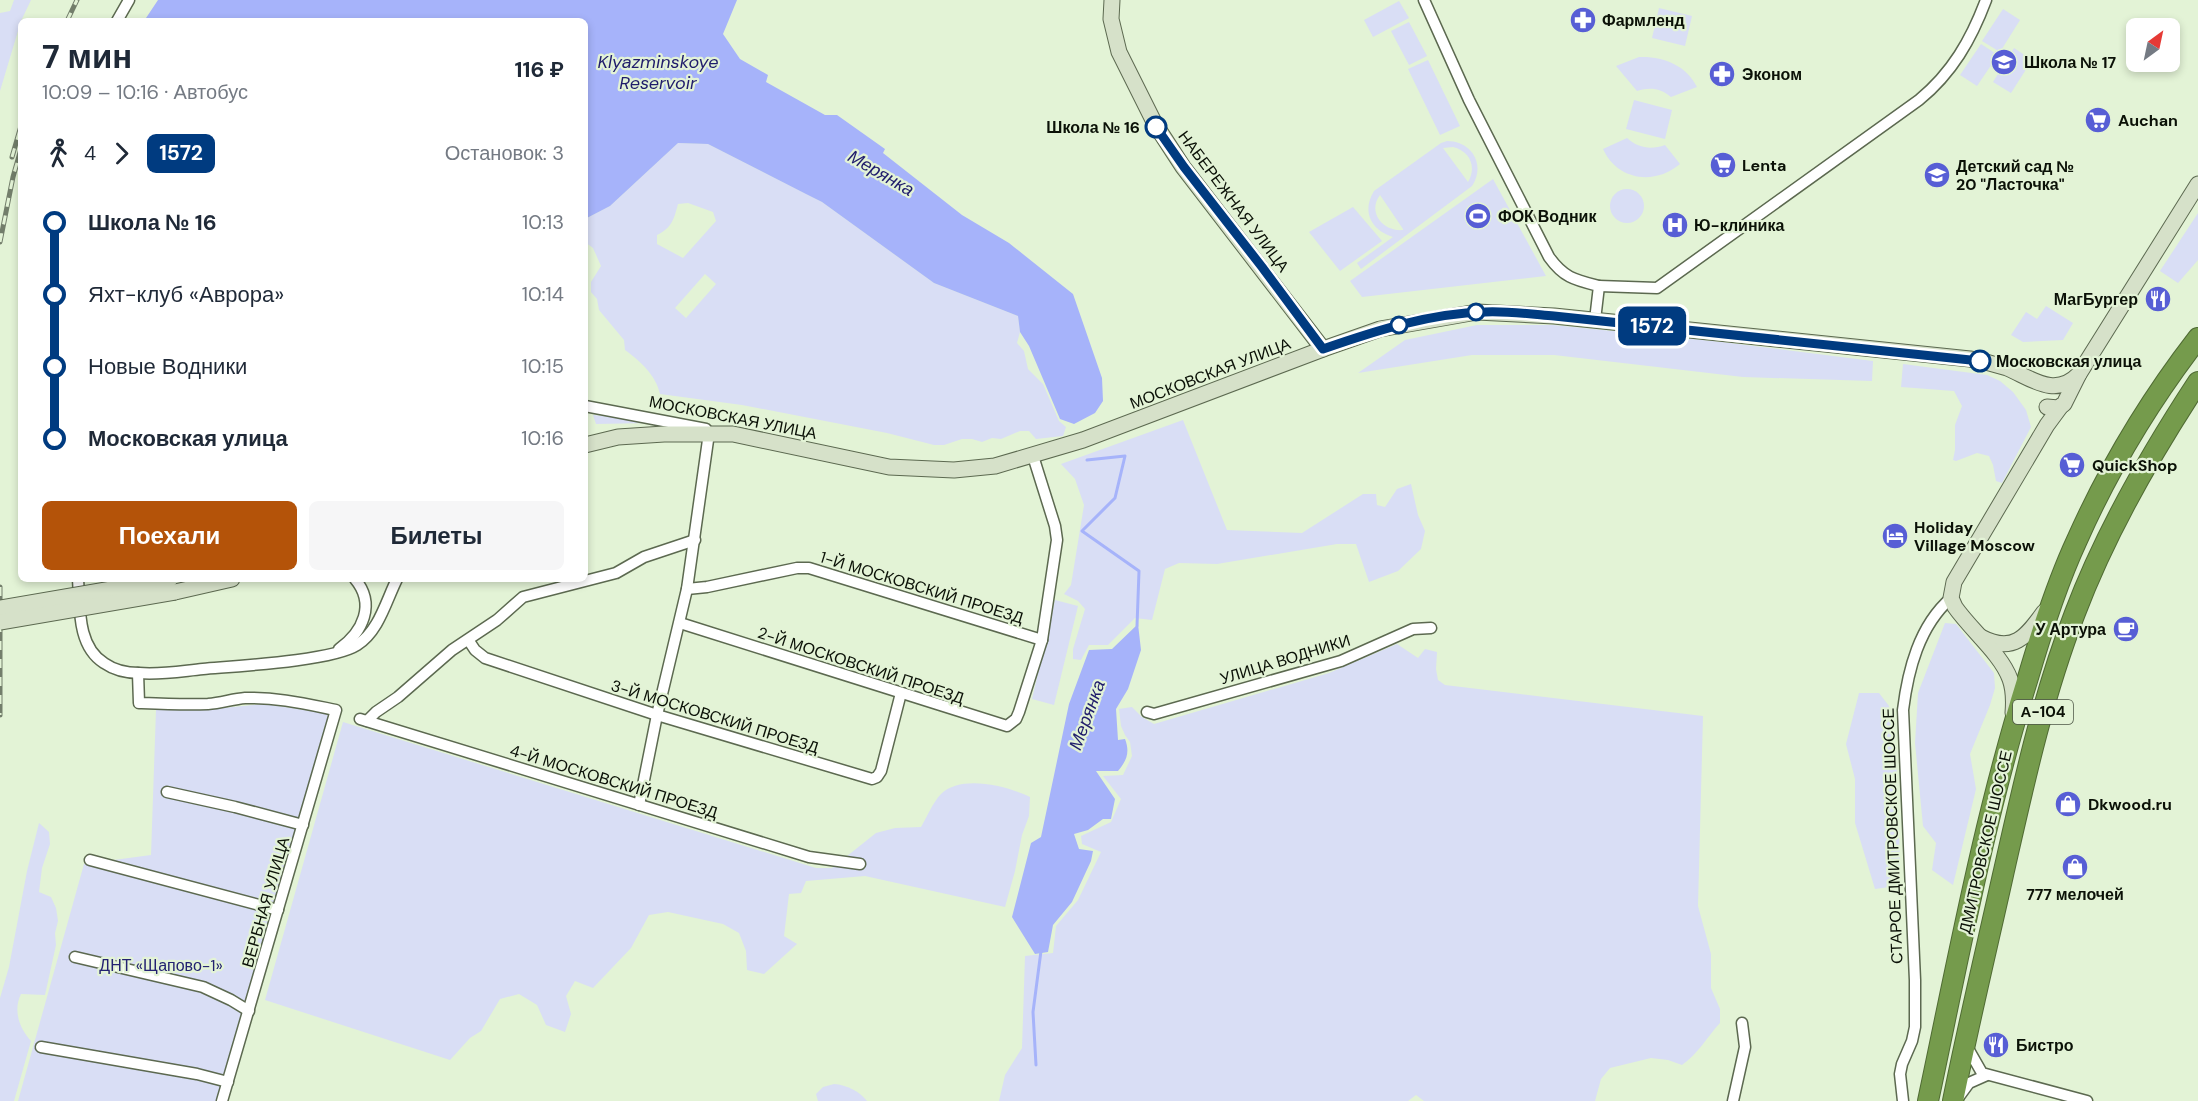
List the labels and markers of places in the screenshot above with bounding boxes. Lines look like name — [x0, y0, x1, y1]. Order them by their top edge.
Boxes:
pharmacy icon: Фармленд — [1568, 5, 1598, 35]
place label: Фармленд — [1602, 10, 1685, 31]
school or university icon: Школа № 17 — [1989, 47, 2019, 77]
place label: Школа № 17 — [2024, 52, 2116, 73]
pharmacy icon: Эконом — [1707, 59, 1737, 89]
place label: Эконом — [1742, 64, 1802, 85]
supermarket icon: Auchan — [2083, 105, 2113, 135]
place label: Auchan — [2118, 110, 2178, 131]
marker: Школа № 16 — [1145, 116, 1167, 138]
place label: Школа № 16 — [1046, 117, 1140, 138]
supermarket icon: Lenta — [1708, 150, 1738, 180]
place label: Lenta — [1742, 155, 1786, 176]
place label: Детский сад № 20 "Ласточка" — [1956, 156, 2074, 195]
school or university icon: Детский сад № 20 "Ласточка" — [1922, 160, 1952, 190]
sports icon: ФОК Водник — [1463, 201, 1493, 231]
place label: ФОК Водник — [1498, 206, 1597, 227]
hospital icon: Ю-клиника — [1660, 210, 1690, 240]
place label: Ю-клиника — [1694, 215, 1784, 236]
restaurant icon: МагБургер — [2143, 284, 2173, 314]
place label: МагБургер — [2054, 289, 2138, 310]
unlabelled marker — [1467, 303, 1485, 321]
unlabelled marker — [1390, 316, 1408, 334]
marker: Московская улица — [1969, 350, 1991, 372]
place label: Московская улица — [1996, 351, 2141, 372]
supermarket icon: QuickShop — [2057, 450, 2087, 480]
place label: QuickShop — [2092, 455, 2178, 476]
place label: Holiday Village Moscow — [1914, 517, 2035, 556]
hotel icon: Holiday Village Moscow — [1880, 521, 1910, 551]
cafe icon: У Артура — [2111, 614, 2141, 644]
place label: У Артура — [2036, 619, 2106, 640]
shop icon: Dkwood.ru — [2053, 789, 2083, 819]
place label: Dkwood.ru — [2088, 794, 2172, 815]
shop icon: 777 мелочей — [2060, 852, 2090, 882]
place label: 777 мелочей — [2026, 884, 2124, 905]
restaurant icon: Бистро — [1981, 1030, 2011, 1060]
place label: Бистро — [2016, 1035, 2074, 1056]

